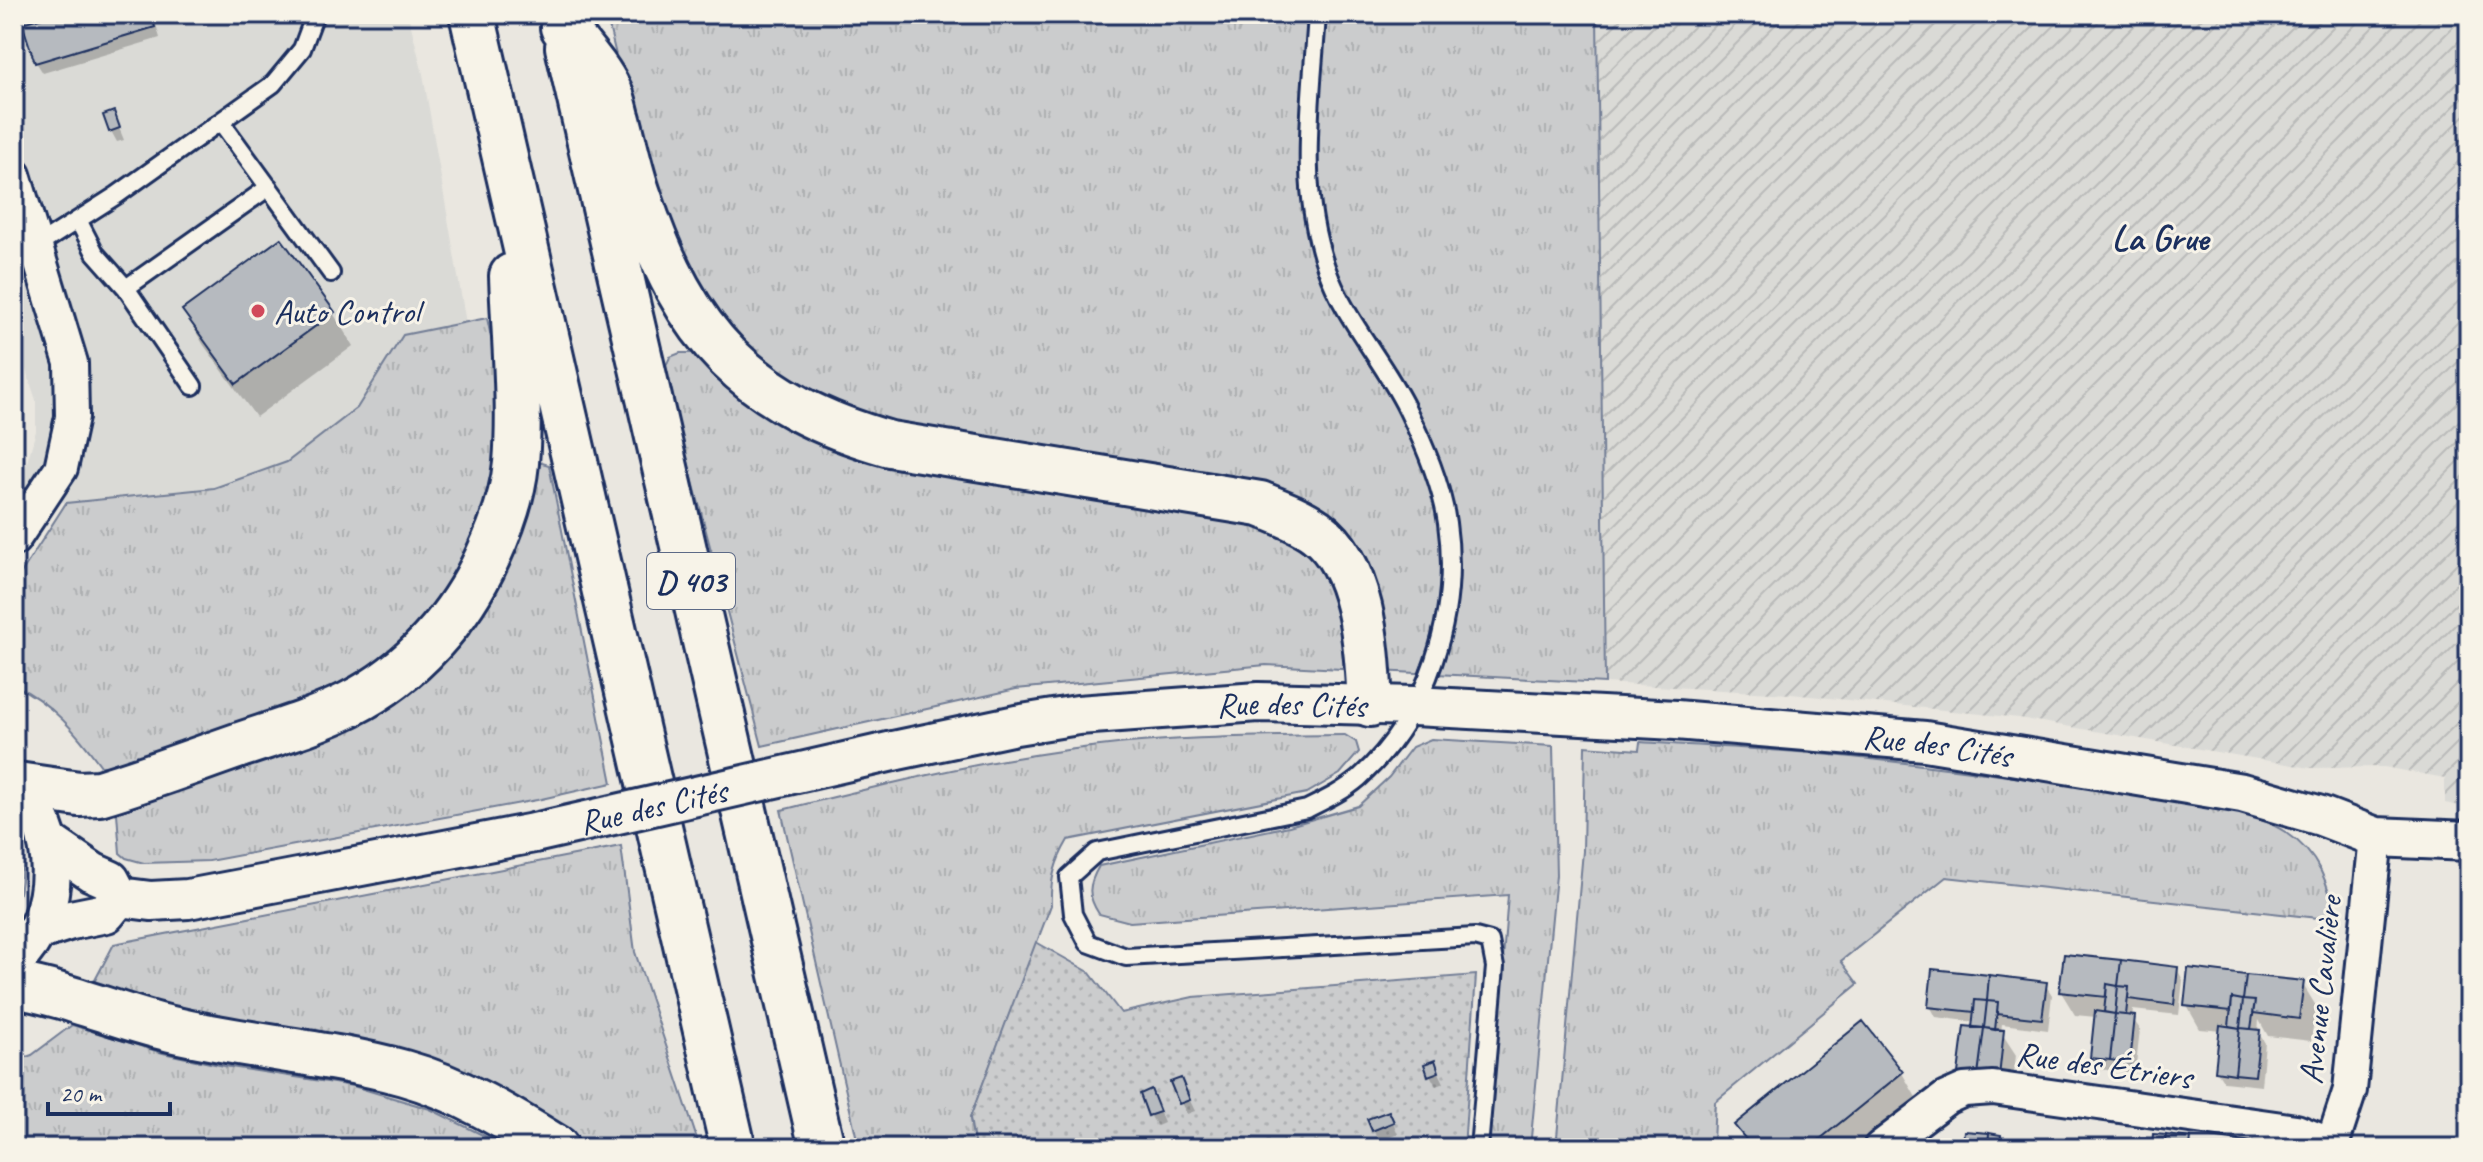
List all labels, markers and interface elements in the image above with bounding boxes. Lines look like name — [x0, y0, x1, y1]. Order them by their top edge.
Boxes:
district label: La Grue — [2112, 215, 2211, 261]
place label: Auto Control — [274, 290, 426, 333]
marker: Auto Control — [249, 302, 267, 320]
road number: D 403 — [647, 553, 735, 609]
street label: Rue des Cités — [1215, 680, 1370, 726]
street label: Rue des Cités — [1861, 714, 2018, 777]
street label: Rue des Cités — [575, 767, 734, 843]
street label: Avenue Cavalière — [2289, 891, 2352, 1086]
street label: Rue des Étriers — [2014, 1031, 2198, 1099]
scale bar — [48, 1066, 170, 1116]
text: 20 m — [60, 1079, 103, 1109]

